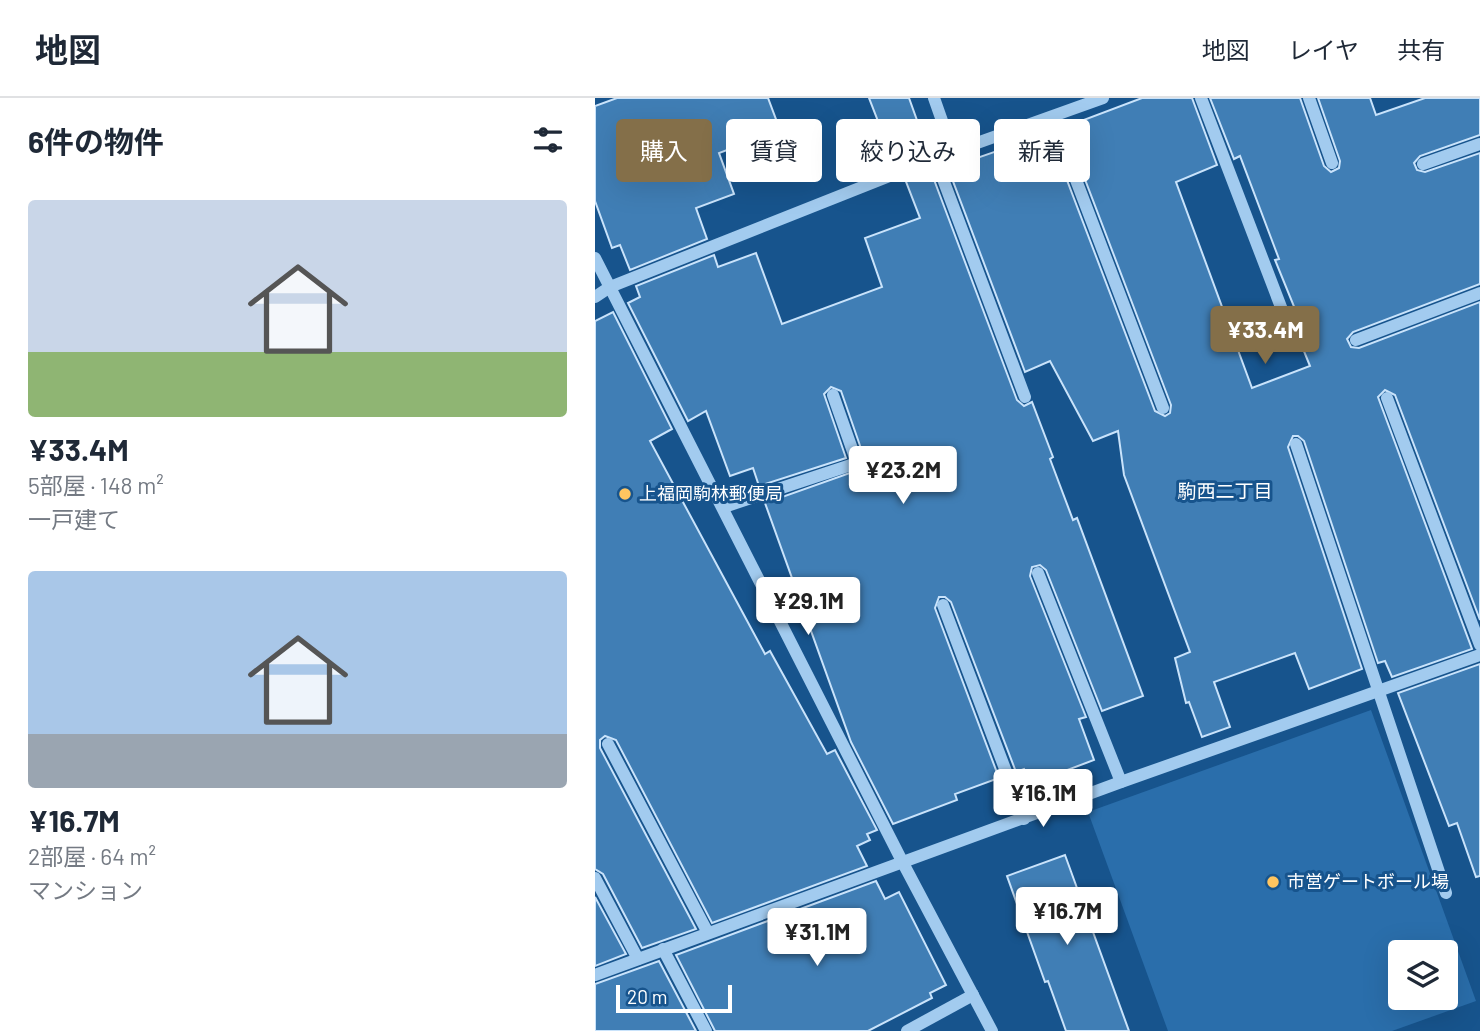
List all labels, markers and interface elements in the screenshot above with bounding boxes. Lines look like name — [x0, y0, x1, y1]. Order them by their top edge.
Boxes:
text: 地図 — [35, 29, 101, 69]
text: 地図 — [1202, 35, 1250, 64]
text: レイヤ — [1288, 35, 1359, 64]
text: 共有 — [1397, 35, 1445, 64]
chip: 購入 — [616, 119, 712, 182]
chip: 賃貸 — [726, 119, 822, 182]
chip: 絞り込み — [836, 119, 980, 182]
chip: 新着 — [994, 119, 1090, 182]
icon: filters — [529, 121, 567, 159]
text: 6件の物件 — [28, 123, 164, 159]
icon: home — [235, 246, 361, 372]
pin: ¥33.4M — [1208, 306, 1322, 366]
text: ¥33.4M — [1226, 315, 1304, 343]
text: ¥33.4M — [28, 431, 129, 467]
pin: ¥23.2M — [846, 446, 960, 506]
text: ¥23.2M — [865, 455, 941, 483]
text: 5部屋 · 148 m² — [28, 471, 164, 499]
district label: 駒西二丁目 — [1177, 479, 1273, 502]
place label: 上福岡駒林郵便局 — [639, 482, 783, 504]
marker: 上福岡駒林郵便局 — [617, 486, 633, 502]
text: 一戸建て — [28, 505, 120, 533]
pin: ¥29.1M — [751, 578, 865, 637]
text: ¥29.1M — [772, 586, 844, 614]
icon: home — [235, 617, 361, 743]
pin: ¥16.1M — [986, 770, 1100, 829]
text: ¥16.1M — [1009, 778, 1077, 806]
text: ¥16.7M — [28, 802, 120, 838]
text: 2部屋 · 64 m² — [28, 842, 156, 870]
place label: 市営ゲートボール場 — [1287, 870, 1449, 892]
marker: 市営ゲートボール場 — [1265, 874, 1281, 890]
text: マンション — [28, 876, 143, 904]
pin: ¥16.7M — [1010, 888, 1124, 947]
text: ¥16.7M — [1032, 896, 1102, 924]
pin: ¥31.1M — [760, 908, 874, 968]
text: ¥31.1M — [783, 917, 851, 945]
map controls — [1388, 940, 1458, 1010]
button: layers — [1388, 940, 1458, 1010]
scale bar — [616, 982, 731, 1014]
text: 20 m — [627, 985, 667, 1008]

